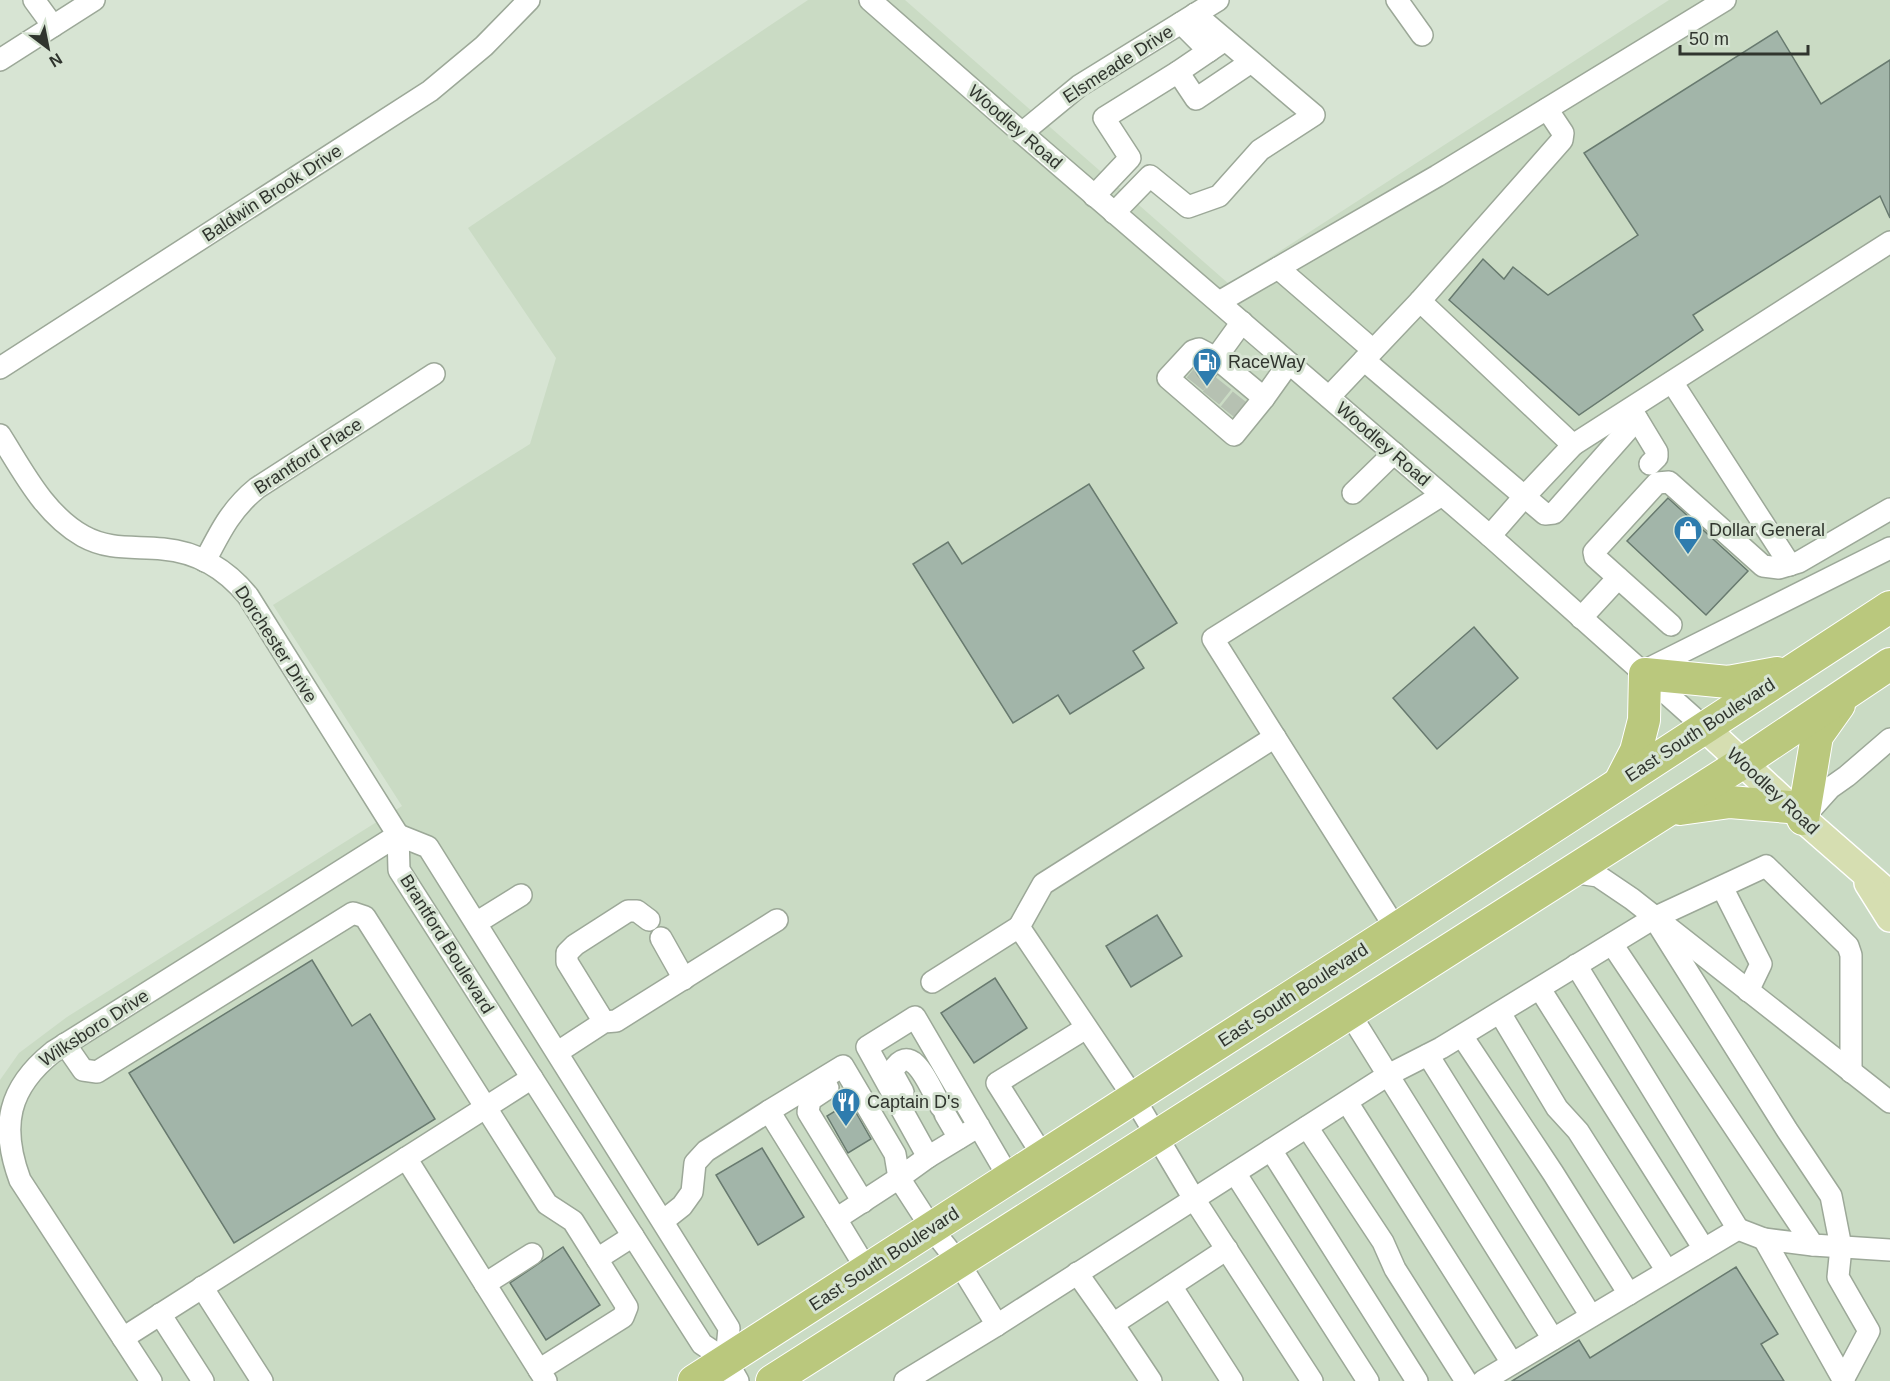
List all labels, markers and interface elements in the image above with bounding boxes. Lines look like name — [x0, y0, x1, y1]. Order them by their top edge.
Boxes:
north arrow — [18, 18, 78, 78]
scale bar — [1680, 18, 1808, 56]
street label: Elsmeade Drive — [1059, 21, 1177, 107]
text: 50 m — [1689, 29, 1729, 49]
text: N — [46, 50, 65, 71]
street label: Woodley Road — [964, 81, 1066, 173]
street label: Baldwin Brook Drive — [199, 140, 345, 246]
fuel station icon: RaceWay — [1191, 346, 1223, 388]
place label: RaceWay — [1228, 352, 1305, 372]
street label: Woodley Road — [1332, 398, 1434, 490]
street label: Brantford Place — [251, 414, 365, 498]
shop icon: Dollar General — [1672, 514, 1704, 556]
place label: Dollar General — [1709, 520, 1825, 540]
street label: Dorchester Drive — [231, 582, 321, 706]
street label: East South Boulevard — [1622, 674, 1778, 786]
street label: Woodley Road — [1723, 744, 1823, 838]
street label: Brantford Boulevard — [396, 871, 498, 1017]
street label: East South Boulevard — [1215, 939, 1371, 1051]
street label: Wilksboro Drive — [36, 985, 152, 1071]
restaurant icon: Captain D's — [830, 1086, 862, 1128]
place label: Captain D's — [867, 1092, 959, 1112]
street label: East South Boulevard — [806, 1203, 962, 1315]

